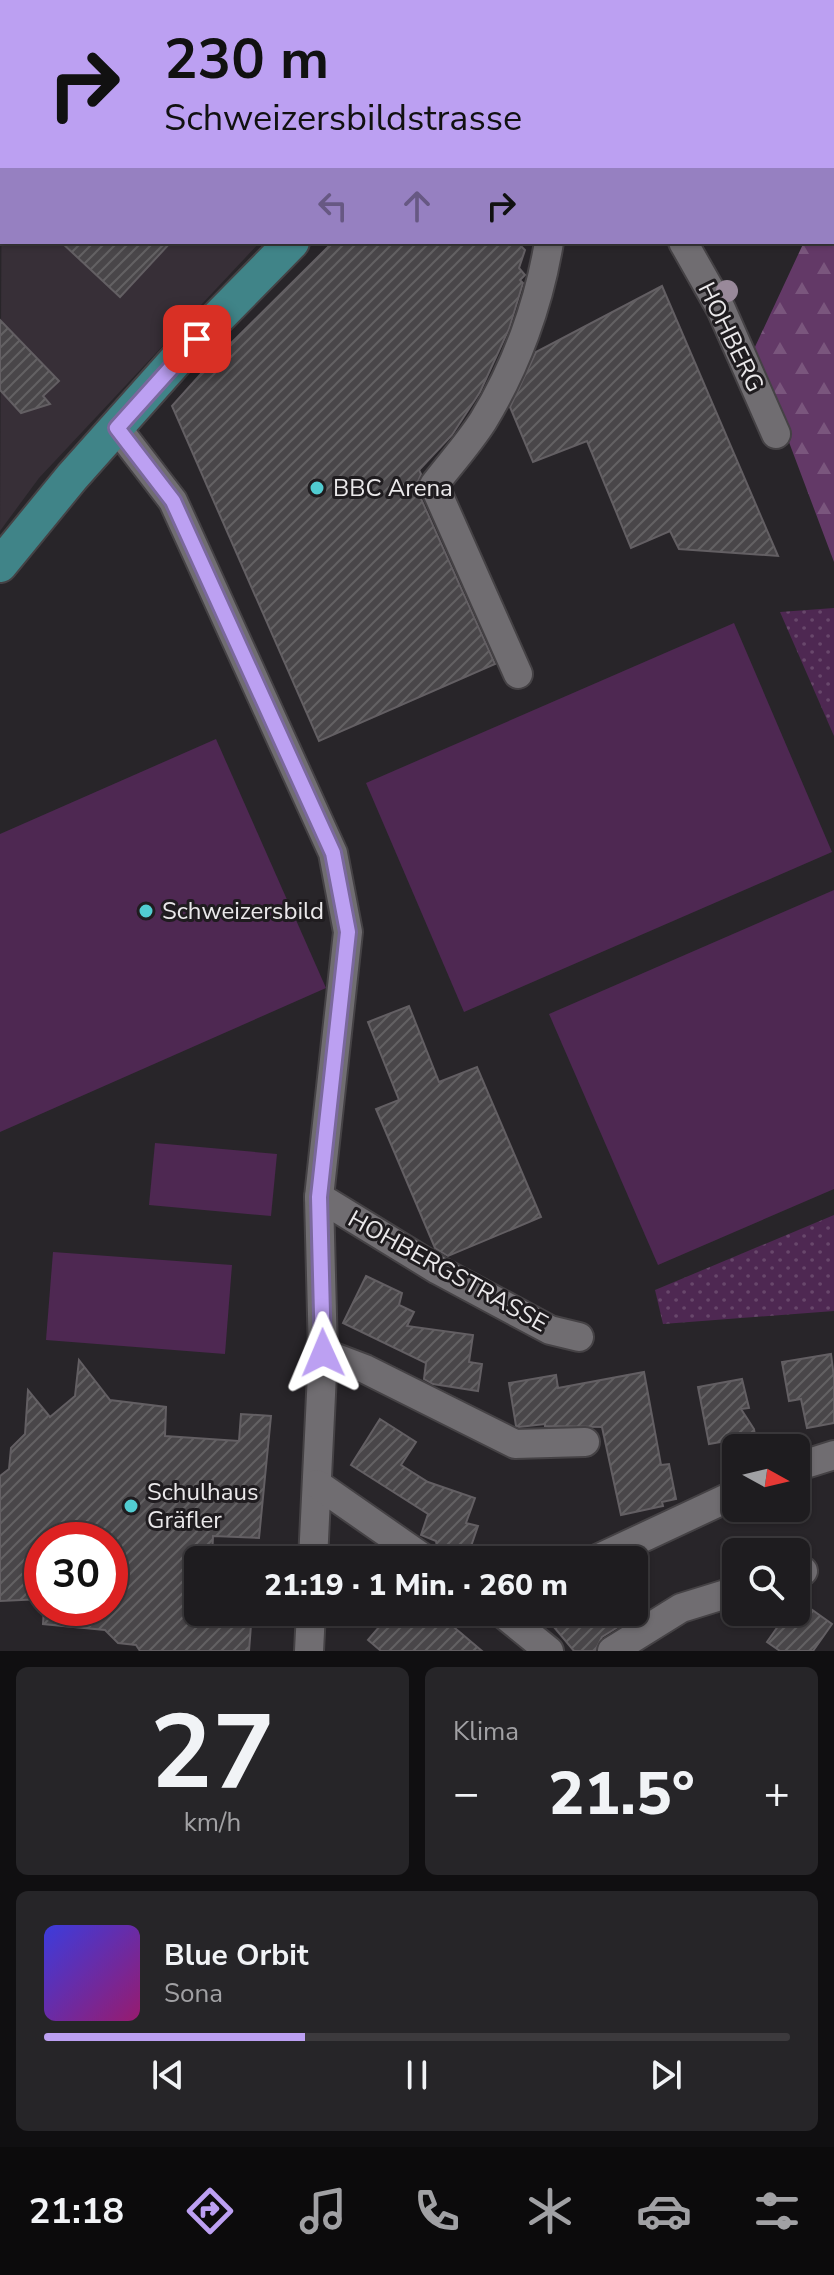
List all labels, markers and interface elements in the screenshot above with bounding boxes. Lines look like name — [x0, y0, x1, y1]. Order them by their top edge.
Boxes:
text: 230 m — [164, 21, 329, 98]
icon: right — [32, 32, 136, 136]
text: Schweizersbildstrasse — [164, 94, 522, 143]
icon: left — [311, 184, 355, 228]
icon: ahead — [395, 184, 439, 228]
icon: right — [479, 184, 523, 228]
street label: HOHBERG — [691, 277, 771, 397]
pin — [163, 305, 231, 373]
icon: arrive — [175, 317, 219, 361]
place label: BBC Arena — [333, 472, 453, 504]
marker: BBC Arena — [308, 479, 326, 497]
place label: Schweizersbild — [162, 895, 324, 927]
marker: Schweizersbild — [137, 902, 155, 920]
street label: HOHBERGSTRASSE — [342, 1203, 554, 1339]
position arrow — [281, 1311, 365, 1395]
north arrow — [722, 1434, 810, 1522]
map controls — [722, 1434, 810, 1626]
place label: Schulhaus Gräfler — [147, 1476, 258, 1536]
marker: Schulhaus Gräfler — [122, 1497, 140, 1515]
speed limit sign: 30 — [24, 1522, 128, 1626]
button: search — [722, 1538, 810, 1626]
text: 21:19 · 1 Min. · 260 m — [264, 1565, 568, 1606]
text: 27 — [150, 1682, 275, 1824]
text: Klima — [453, 1714, 519, 1749]
text: 21.5° — [548, 1753, 695, 1835]
text: − — [453, 1764, 479, 1824]
text: + — [764, 1764, 790, 1824]
text: km/h — [184, 1805, 241, 1840]
text: Blue Orbit — [164, 1935, 308, 1976]
text: Sona — [164, 1976, 223, 2011]
icon: previous — [146, 2053, 190, 2097]
icon: pause — [395, 2053, 439, 2097]
icon: next — [644, 2053, 688, 2097]
icon: directions — [182, 2183, 238, 2239]
icon: music — [295, 2183, 351, 2239]
icon: phone — [409, 2183, 465, 2239]
icon: climate — [522, 2183, 578, 2239]
icon: car — [636, 2183, 692, 2239]
icon: filters — [749, 2183, 805, 2239]
text: 21:18 — [29, 2187, 124, 2236]

